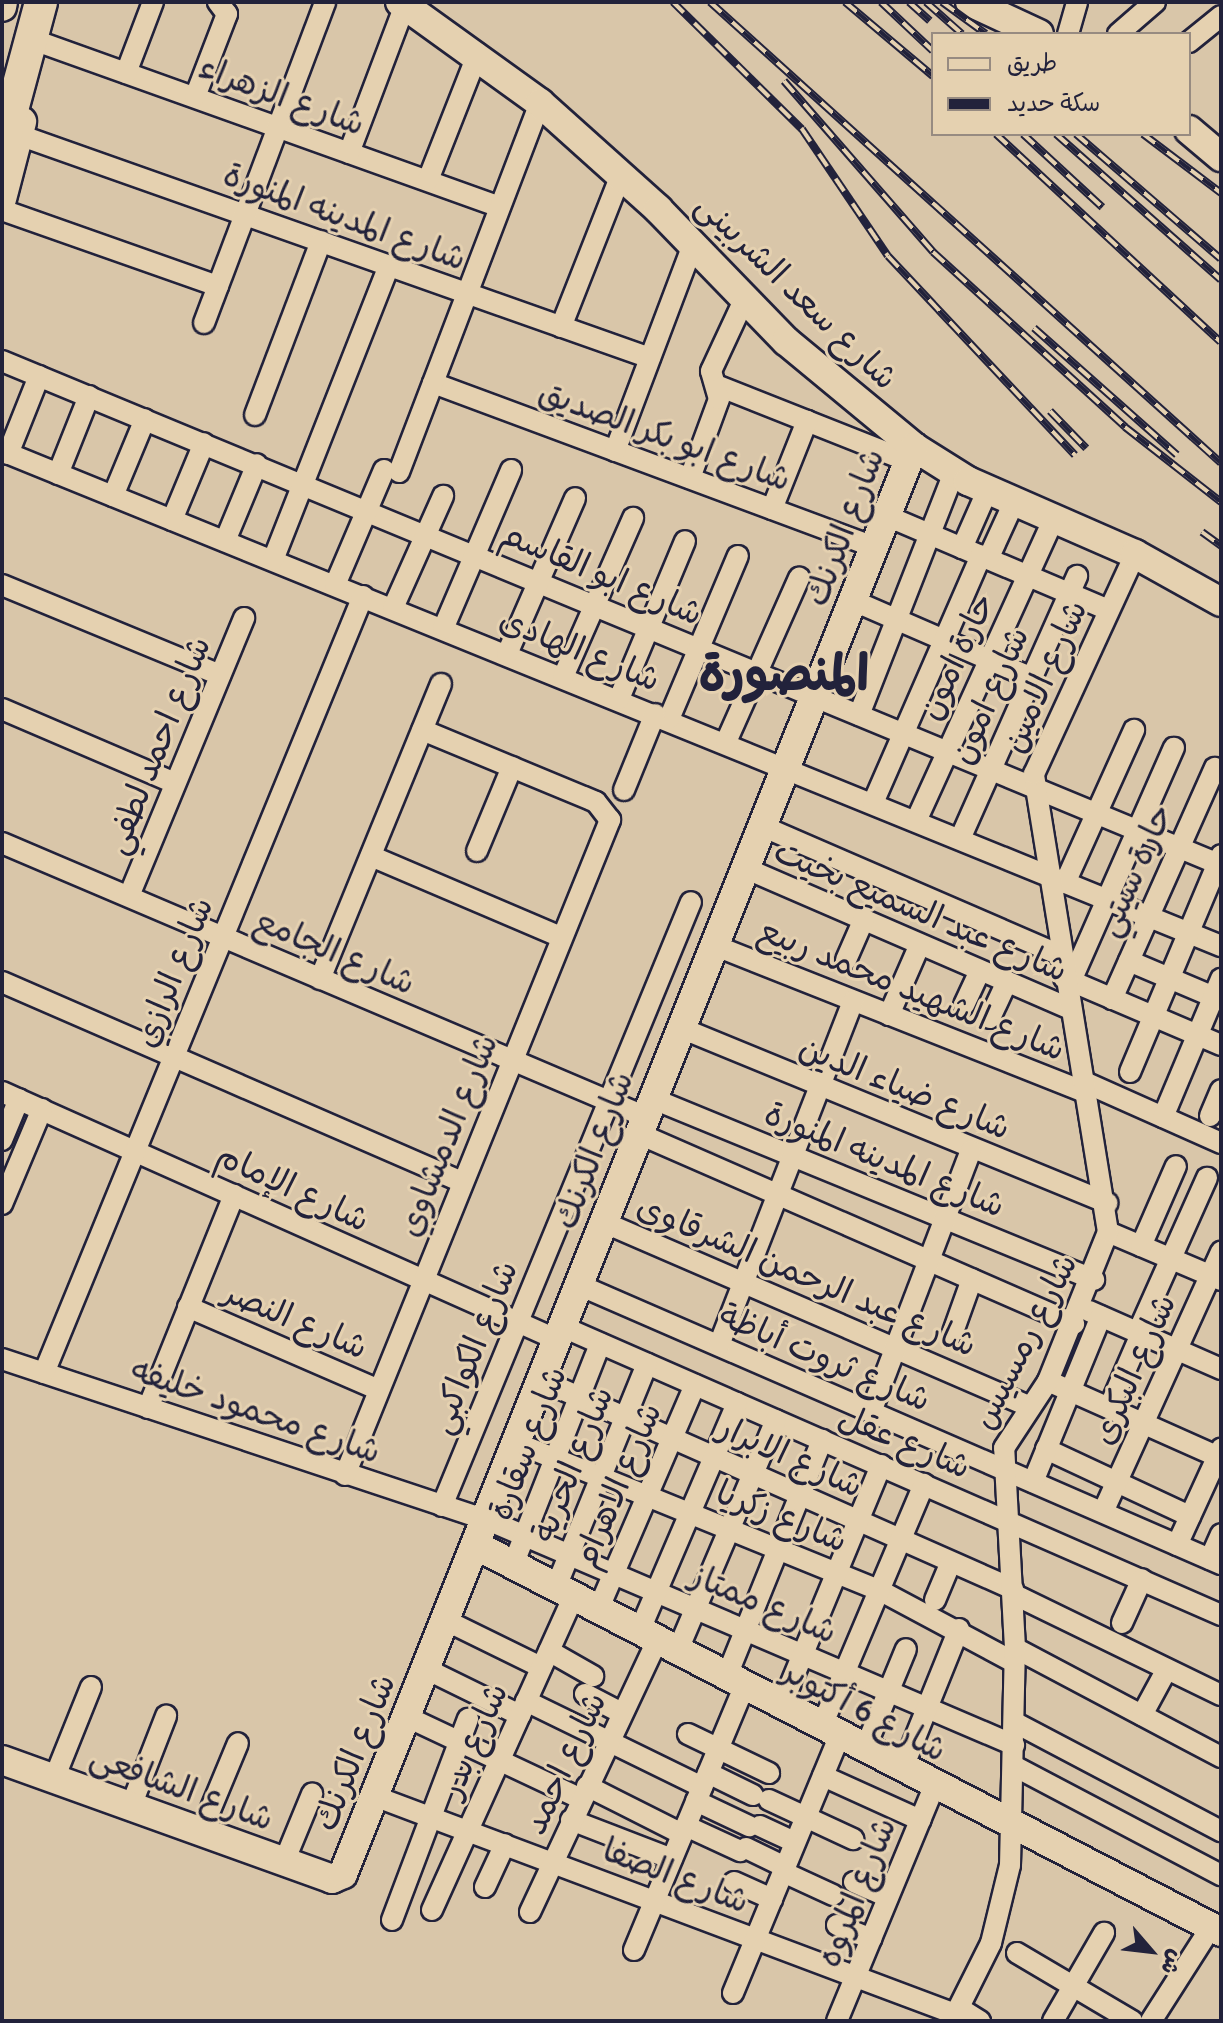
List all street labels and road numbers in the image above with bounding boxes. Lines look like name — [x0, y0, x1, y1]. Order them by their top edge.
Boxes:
street label: شارع الزهراء — [194, 46, 370, 144]
street label: شارع المدينه المنورة — [218, 153, 472, 279]
street label: شارع سعد الشربينى — [688, 184, 906, 398]
street label: شارع ابو بكر الصديق — [533, 371, 797, 499]
street label: شارع الكرنك — [795, 443, 893, 611]
street label: شارع ابو القاسم — [495, 512, 709, 634]
street label: حارة امون — [909, 586, 1003, 726]
street label: شارع الامين — [992, 593, 1096, 759]
street label: شارع الهادى — [494, 598, 666, 700]
street label: شارع امون — [941, 620, 1037, 770]
street label: شارع احمد لطفي — [95, 630, 219, 860]
street label: حارة سيتي — [1087, 797, 1181, 943]
street label: شارع عبد السميع بخيت — [768, 830, 1074, 990]
street label: شارع الرازي — [124, 891, 222, 1053]
street label: شارع الجامع — [249, 899, 421, 1003]
street label: شارع الشهيد محمد ربيع — [753, 909, 1071, 1069]
street label: شارع ضياء الدين — [793, 1026, 1017, 1148]
street label: شارع الدمشاوي — [388, 1028, 506, 1242]
street label: شارع الكرنك — [544, 1066, 642, 1234]
street label: شارع المدينه المنورة — [759, 1092, 1011, 1226]
street label: شارع الإمام — [210, 1134, 376, 1240]
street label: شارع عبد الرحمن الشرقاوى — [631, 1185, 983, 1365]
street label: شارع رمسيس — [962, 1247, 1086, 1435]
street label: شارع الكواكبي — [420, 1254, 526, 1440]
street label: شارع النصر — [218, 1271, 374, 1367]
street label: شارع البكرى — [1082, 1287, 1184, 1451]
street label: شارع ثروت أباظة — [713, 1294, 937, 1420]
street label: شارع محمود خليفه — [126, 1348, 386, 1472]
street label: شارع سقارة — [479, 1360, 575, 1526]
street label: شارع الحرية — [522, 1380, 622, 1548]
street label: شارع عقل — [833, 1395, 977, 1487]
street label: شارع الاهرام — [564, 1396, 670, 1574]
street label: شارع الابرار — [712, 1406, 870, 1506]
street label: شارع زكريا — [710, 1471, 854, 1561]
street label: شارع ممتاز — [685, 1554, 843, 1652]
street label: شارع 6 أكتوبر — [776, 1650, 954, 1770]
street label: شارع الكرنك — [304, 1668, 404, 1836]
street label: شارع بدر — [430, 1676, 516, 1804]
street label: شارع احمد — [513, 1685, 615, 1841]
street label: شارع الشافعى — [85, 1735, 279, 1839]
street label: شارع المروه — [808, 1811, 904, 1973]
street label: شارع الصفا — [597, 1828, 755, 1922]

